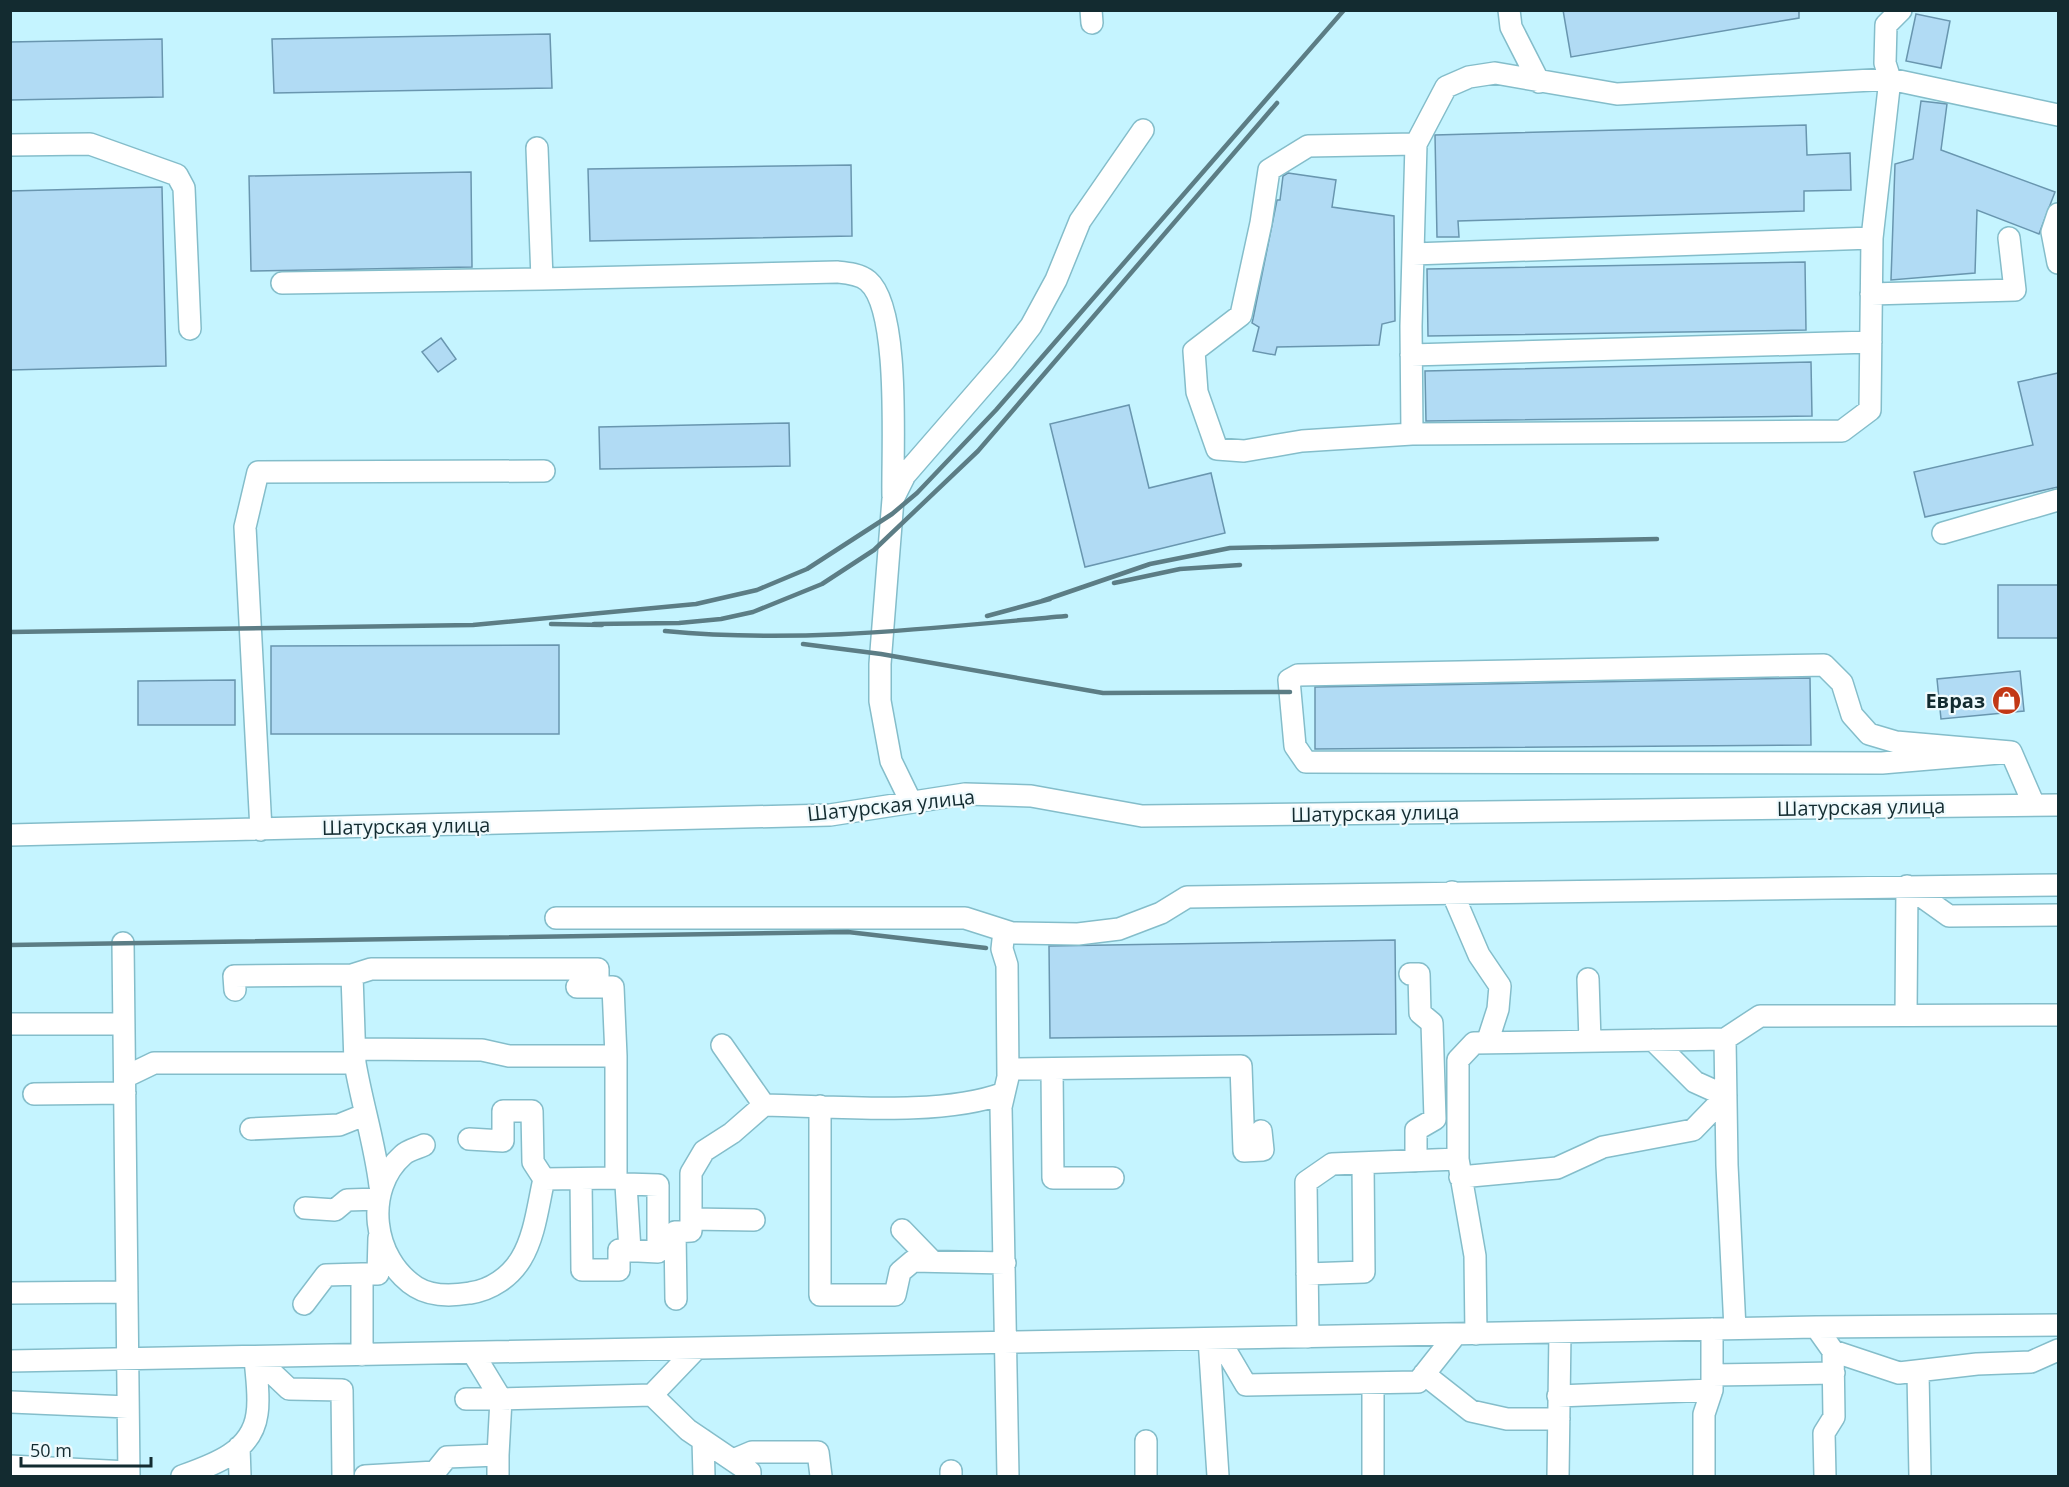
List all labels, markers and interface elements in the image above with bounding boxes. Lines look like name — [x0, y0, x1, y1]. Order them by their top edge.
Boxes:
shop icon: Евраз — [1990, 684, 2022, 716]
place label: Евраз — [1925, 687, 1985, 714]
street label: Шатурская улица — [806, 783, 976, 827]
street label: Шатурская улица — [1777, 792, 1945, 822]
street label: Шатурская улица — [1291, 798, 1459, 828]
street label: Шатурская улица — [322, 811, 490, 841]
scale bar — [21, 1430, 152, 1468]
text: 50 m — [30, 1438, 72, 1462]

